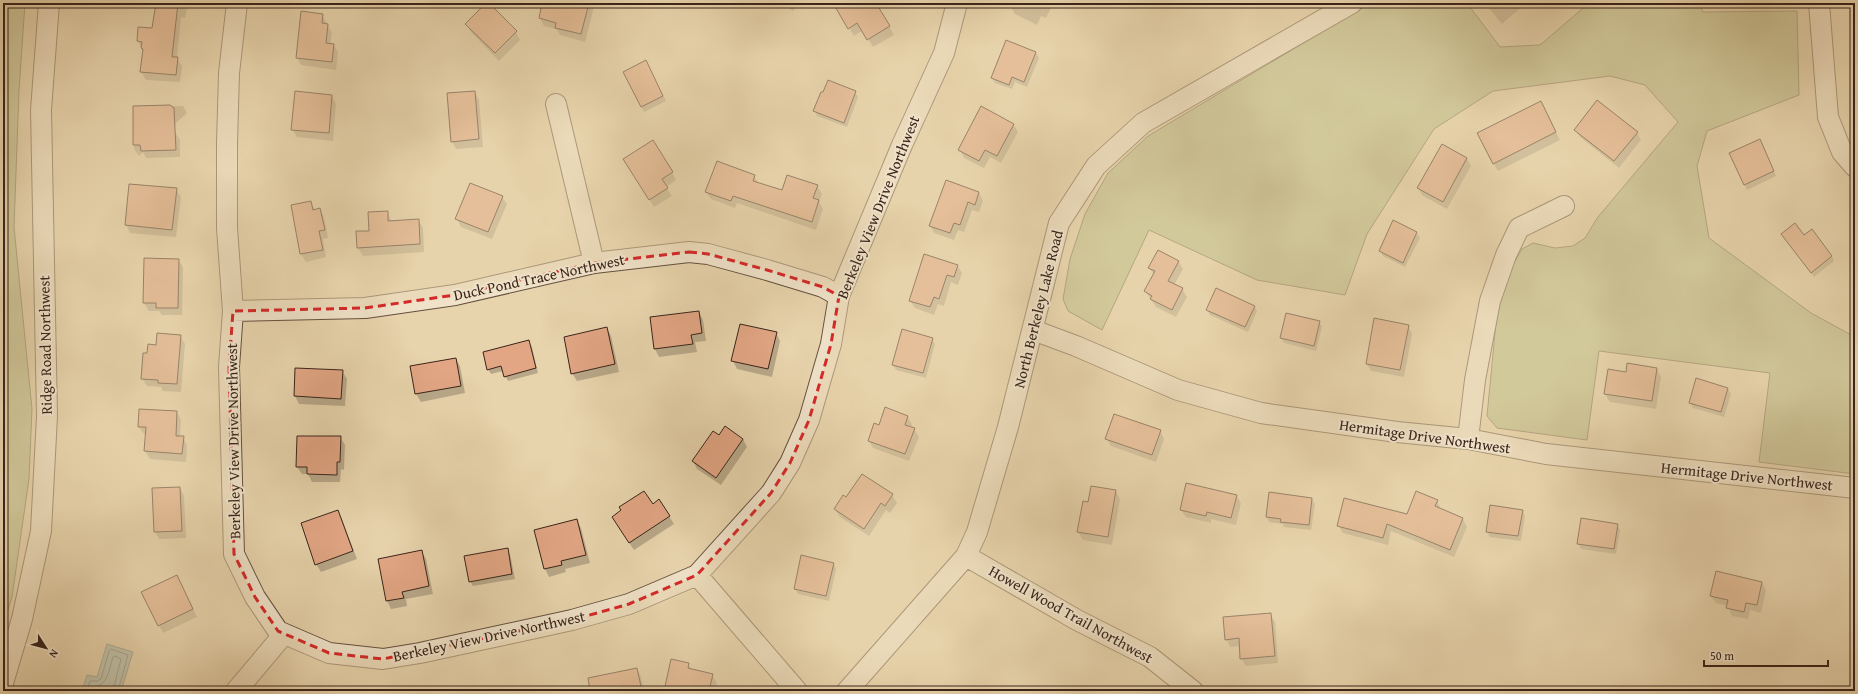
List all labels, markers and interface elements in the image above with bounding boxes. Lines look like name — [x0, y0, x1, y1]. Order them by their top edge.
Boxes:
street label: Berkeley View Drive Northwest — [832, 112, 925, 302]
street label: North Berkeley Lake Road — [1008, 228, 1068, 390]
street label: Duck Pond Trace Northwest — [451, 248, 627, 305]
street label: Ridge Road Northwest — [33, 274, 57, 415]
street label: Berkeley View Drive Northwest — [221, 342, 245, 539]
street label: Hermitage Drive Northwest — [1338, 414, 1513, 459]
street label: Hermitage Drive Northwest — [1660, 457, 1835, 496]
street label: Howell Wood Trail Northwest — [985, 560, 1157, 668]
street label: Berkeley View Drive Northwest — [391, 605, 588, 667]
north arrow — [26, 628, 66, 668]
scale bar — [1704, 642, 1828, 668]
text: N — [45, 646, 63, 662]
text: 50 m — [1710, 647, 1734, 664]

